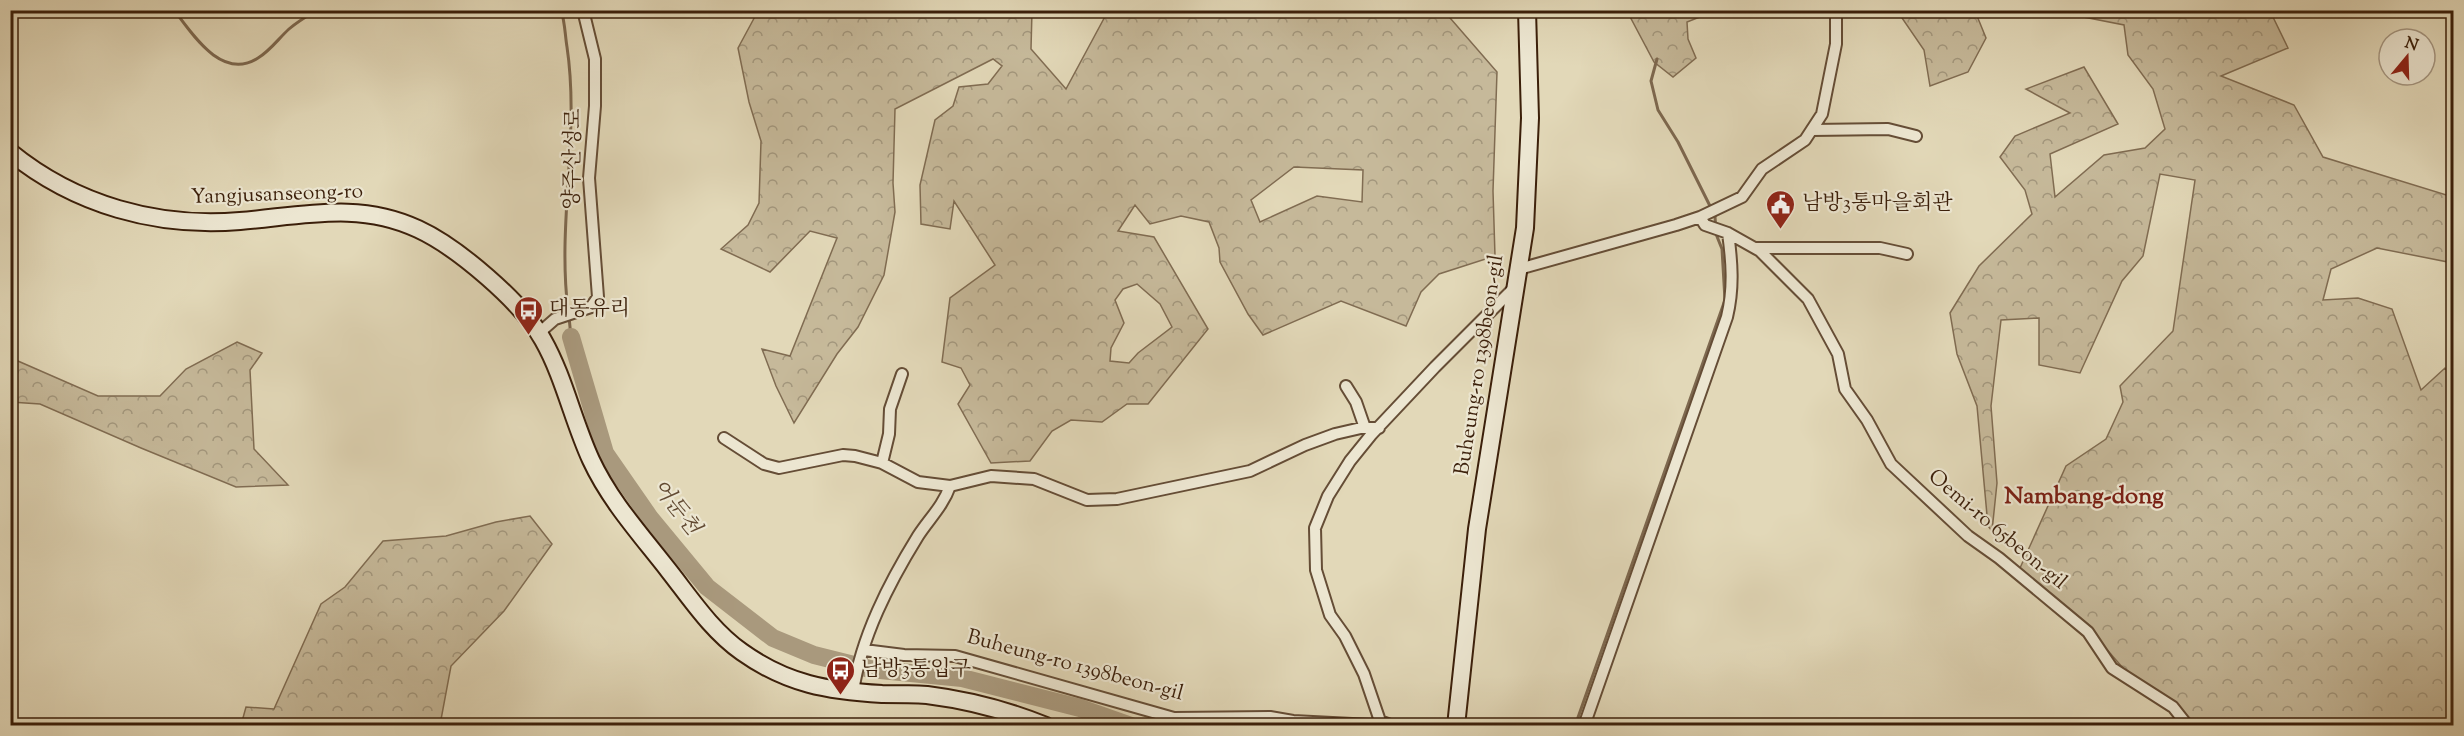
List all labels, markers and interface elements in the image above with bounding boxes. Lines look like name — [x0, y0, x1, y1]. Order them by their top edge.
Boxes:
north arrow — [2377, 27, 2437, 87]
text: N — [2401, 32, 2421, 58]
street label: 양주산성로 — [558, 108, 590, 210]
street label: Yangjusanseong-ro — [190, 177, 364, 213]
public building icon: 남방3통마을회관 — [1765, 188, 1797, 230]
place label: 남방3통마을회관 — [1802, 189, 1953, 219]
street label: Buheung-ro 1398beon-gil — [1448, 252, 1512, 477]
bus stop icon: 대동유리 — [512, 294, 544, 336]
place label: 대동유리 — [549, 295, 630, 325]
street label: Oemi-ro 65beon-gil — [1921, 463, 2073, 597]
water label: 어둔천 — [643, 473, 708, 544]
district label: Nambang-dong — [2004, 480, 2164, 514]
street label: Buheung-ro 1398beon-gil — [963, 623, 1187, 709]
bus stop icon: 남방3통입구 — [824, 654, 856, 696]
place label: 남방3통입구 — [861, 655, 971, 685]

